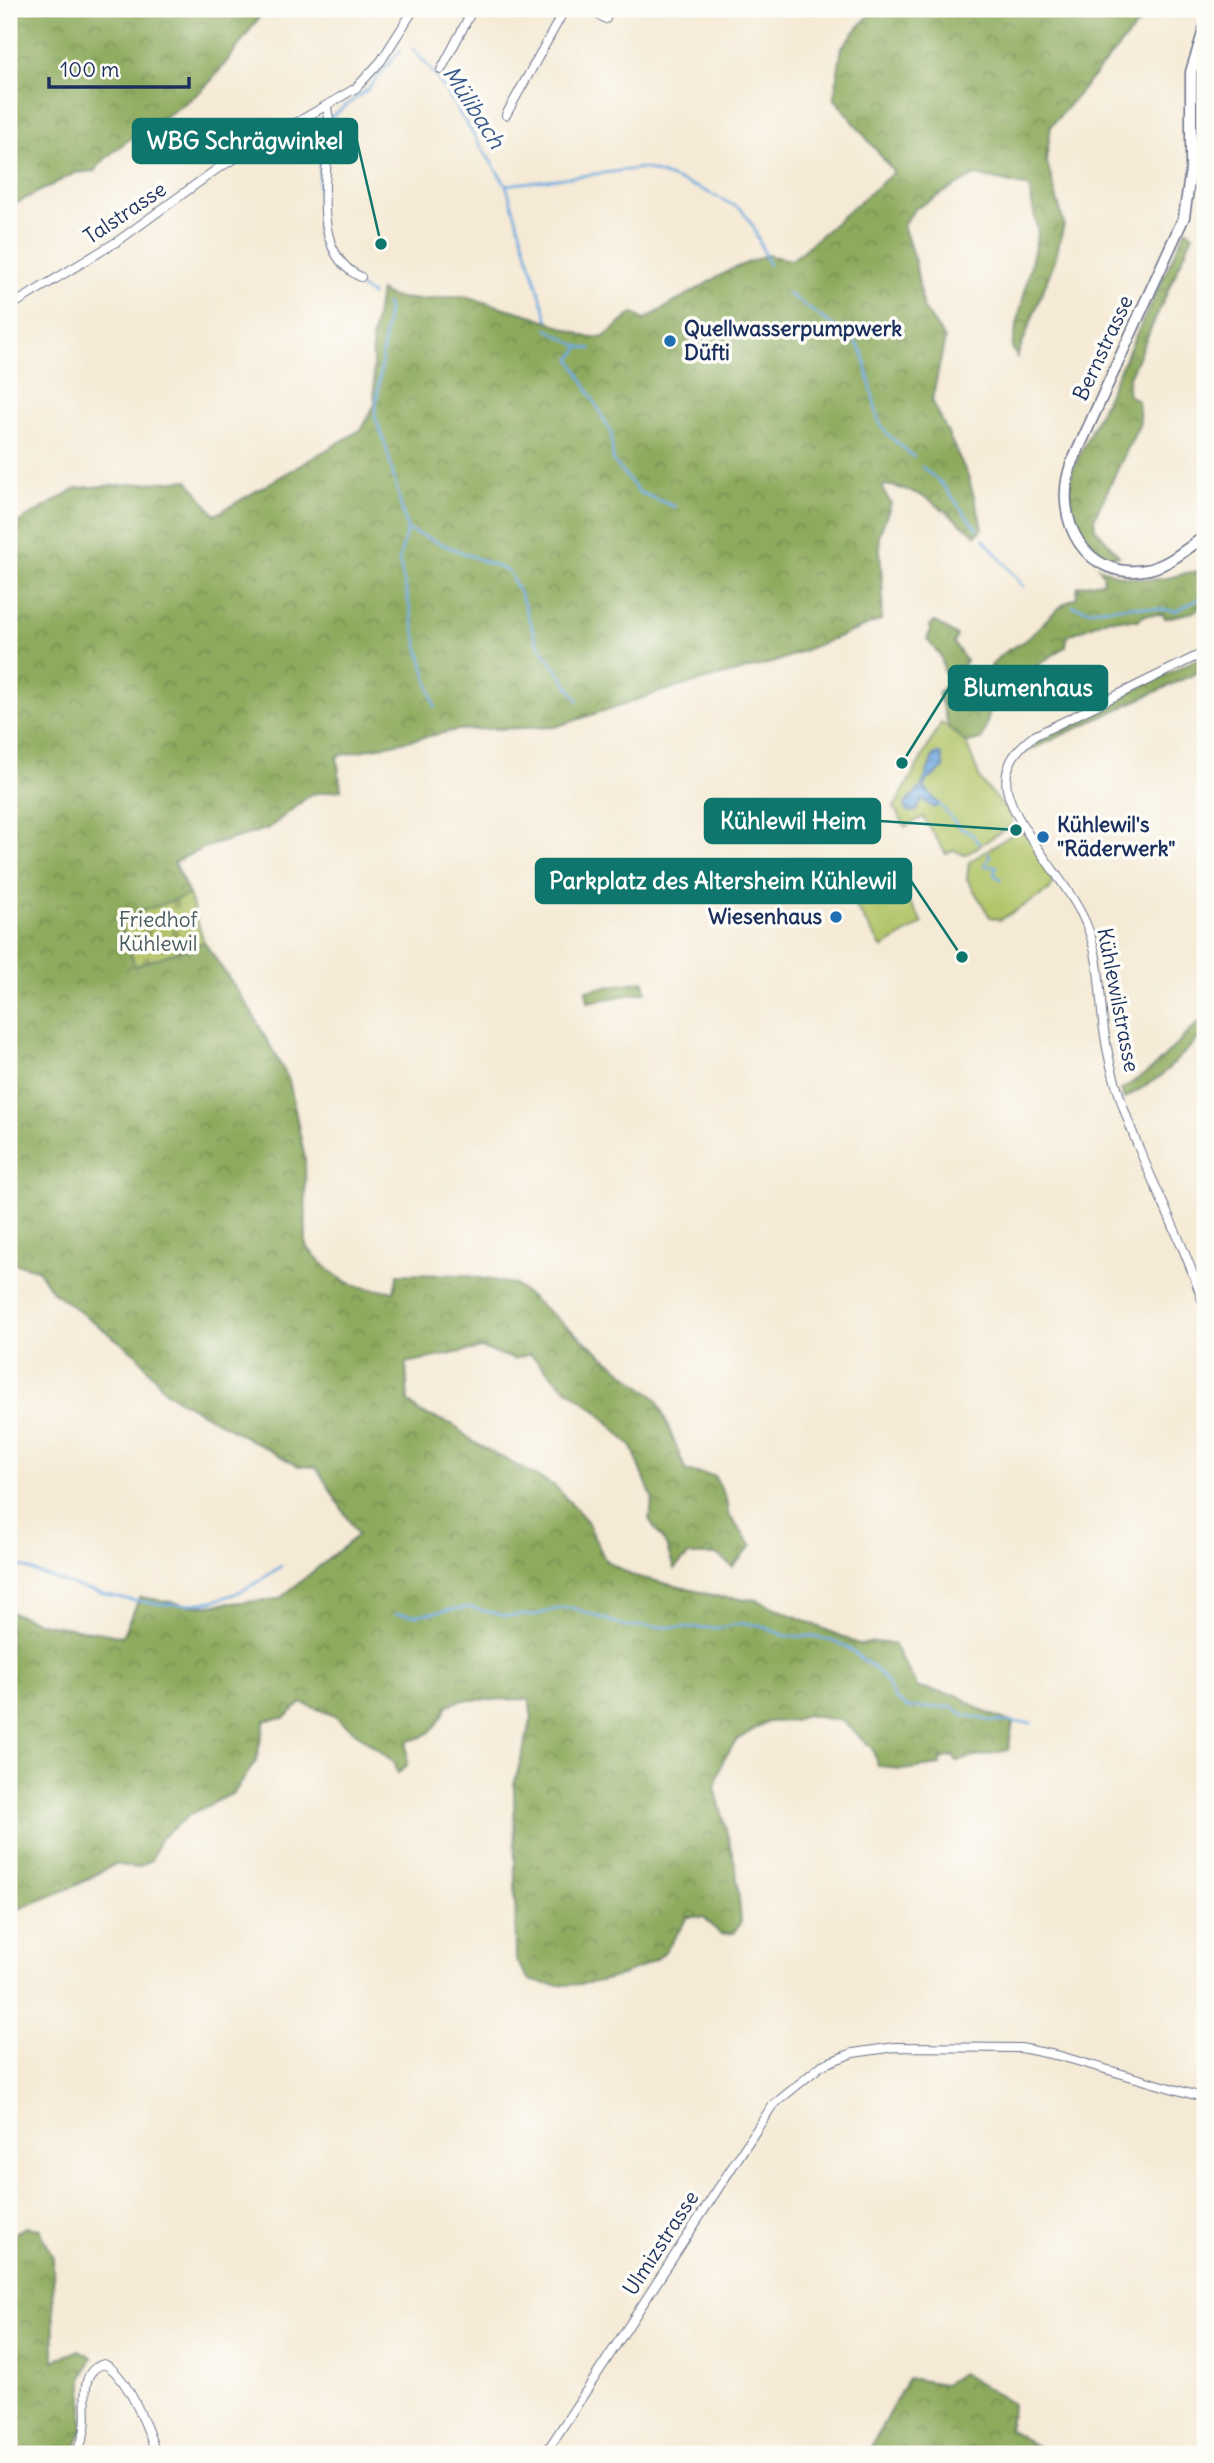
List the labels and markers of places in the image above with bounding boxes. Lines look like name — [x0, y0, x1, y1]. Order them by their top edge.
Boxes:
callout: WBG Schrägwinkel — [133, 119, 357, 163]
place label: Quellwasserpumpwerk Düfti — [684, 315, 902, 366]
marker: Quellwasserpumpwerk Düfti — [662, 333, 678, 349]
callout: Blumenhaus — [949, 666, 1107, 710]
callout: Kühlewil Heim — [705, 799, 880, 843]
place label: Kühlewil's "Räderwerk" — [1057, 811, 1175, 862]
marker: Kühlewil's "Räderwerk" — [1035, 829, 1051, 845]
callout: Parkplatz des Altersheim Kühlewil — [536, 859, 911, 903]
place label: Wiesenhaus — [708, 903, 822, 930]
marker: Wiesenhaus — [828, 909, 844, 925]

